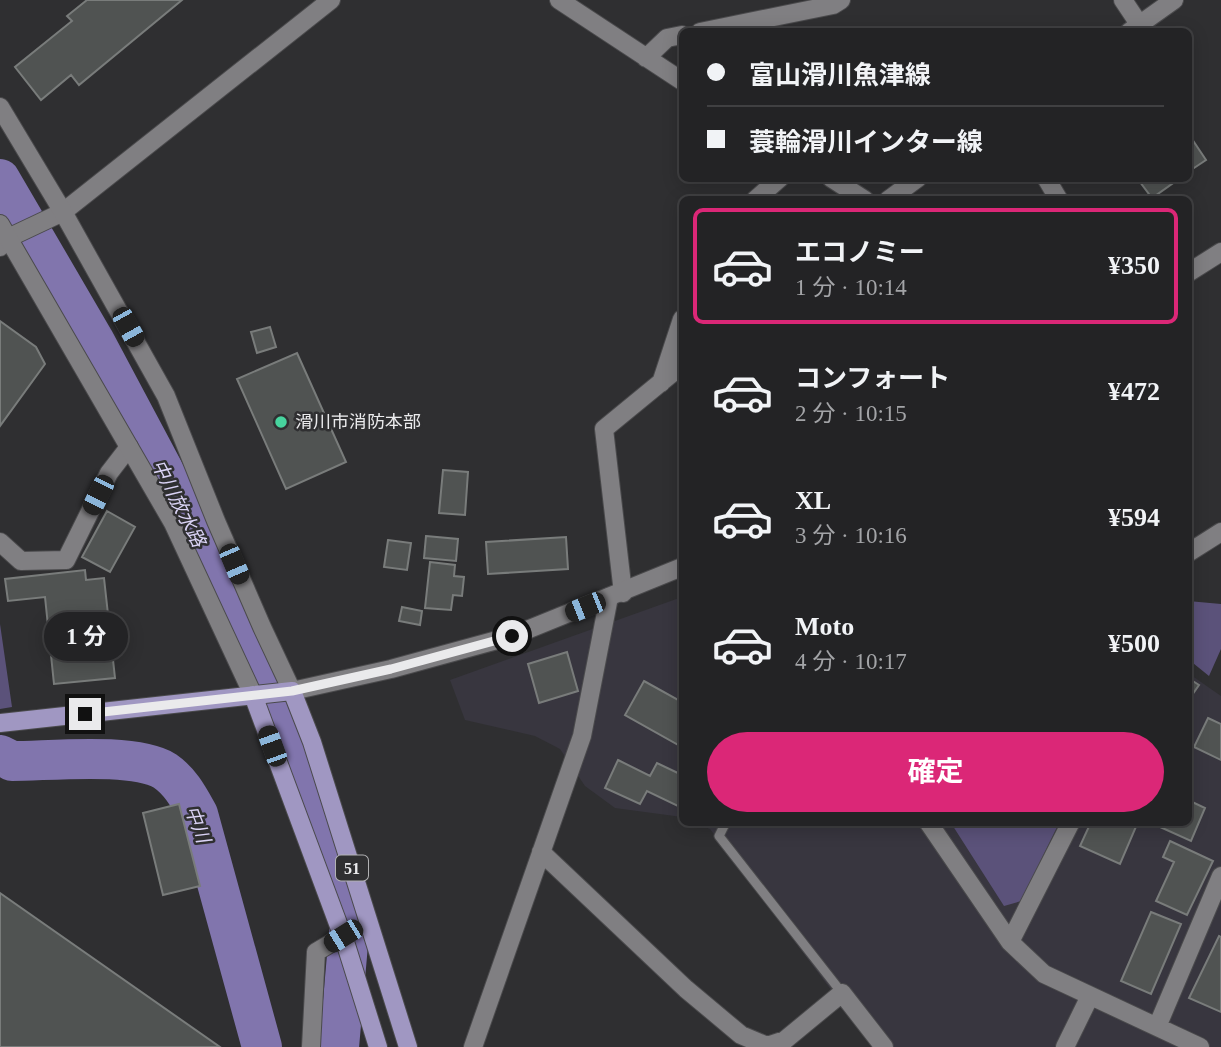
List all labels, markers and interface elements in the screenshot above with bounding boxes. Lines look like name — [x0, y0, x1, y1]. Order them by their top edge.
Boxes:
text: 富山滑川魚津線 — [749, 61, 931, 90]
text: 蓑輪滑川インター線 — [749, 128, 983, 157]
icon: car — [711, 235, 774, 298]
text: エコノミー — [795, 238, 925, 267]
text: ¥350 — [1108, 251, 1160, 280]
text: 1 分 · 10:14 — [795, 275, 907, 300]
car — [109, 304, 148, 350]
icon: car — [711, 361, 774, 424]
text: コンフォート — [795, 364, 950, 393]
text: ¥472 — [1108, 377, 1160, 406]
text: 2 分 · 10:15 — [795, 401, 907, 426]
place label: 滑川市消防本部 — [295, 412, 421, 432]
marker: 滑川市消防本部 — [273, 414, 289, 430]
water label: 中川放水路 — [148, 456, 210, 552]
car — [80, 472, 117, 518]
text: XL — [795, 486, 831, 515]
icon: car — [711, 487, 774, 550]
text: ¥594 — [1108, 503, 1160, 532]
text: 3 分 · 10:16 — [795, 523, 907, 548]
car — [217, 541, 252, 587]
car — [562, 589, 609, 625]
callout: 1 分 — [43, 612, 127, 662]
text: Moto — [795, 612, 854, 641]
icon: car — [711, 613, 774, 676]
route start — [496, 620, 528, 652]
text: 1 分 — [66, 624, 106, 649]
text: ¥500 — [1108, 629, 1160, 658]
text: 4 分 · 10:17 — [795, 649, 907, 674]
route end — [69, 698, 101, 730]
car — [255, 723, 290, 769]
button: 確定 — [707, 732, 1164, 812]
water label: 中川 — [181, 803, 215, 848]
road number: 51 — [336, 856, 368, 880]
car — [320, 916, 367, 956]

